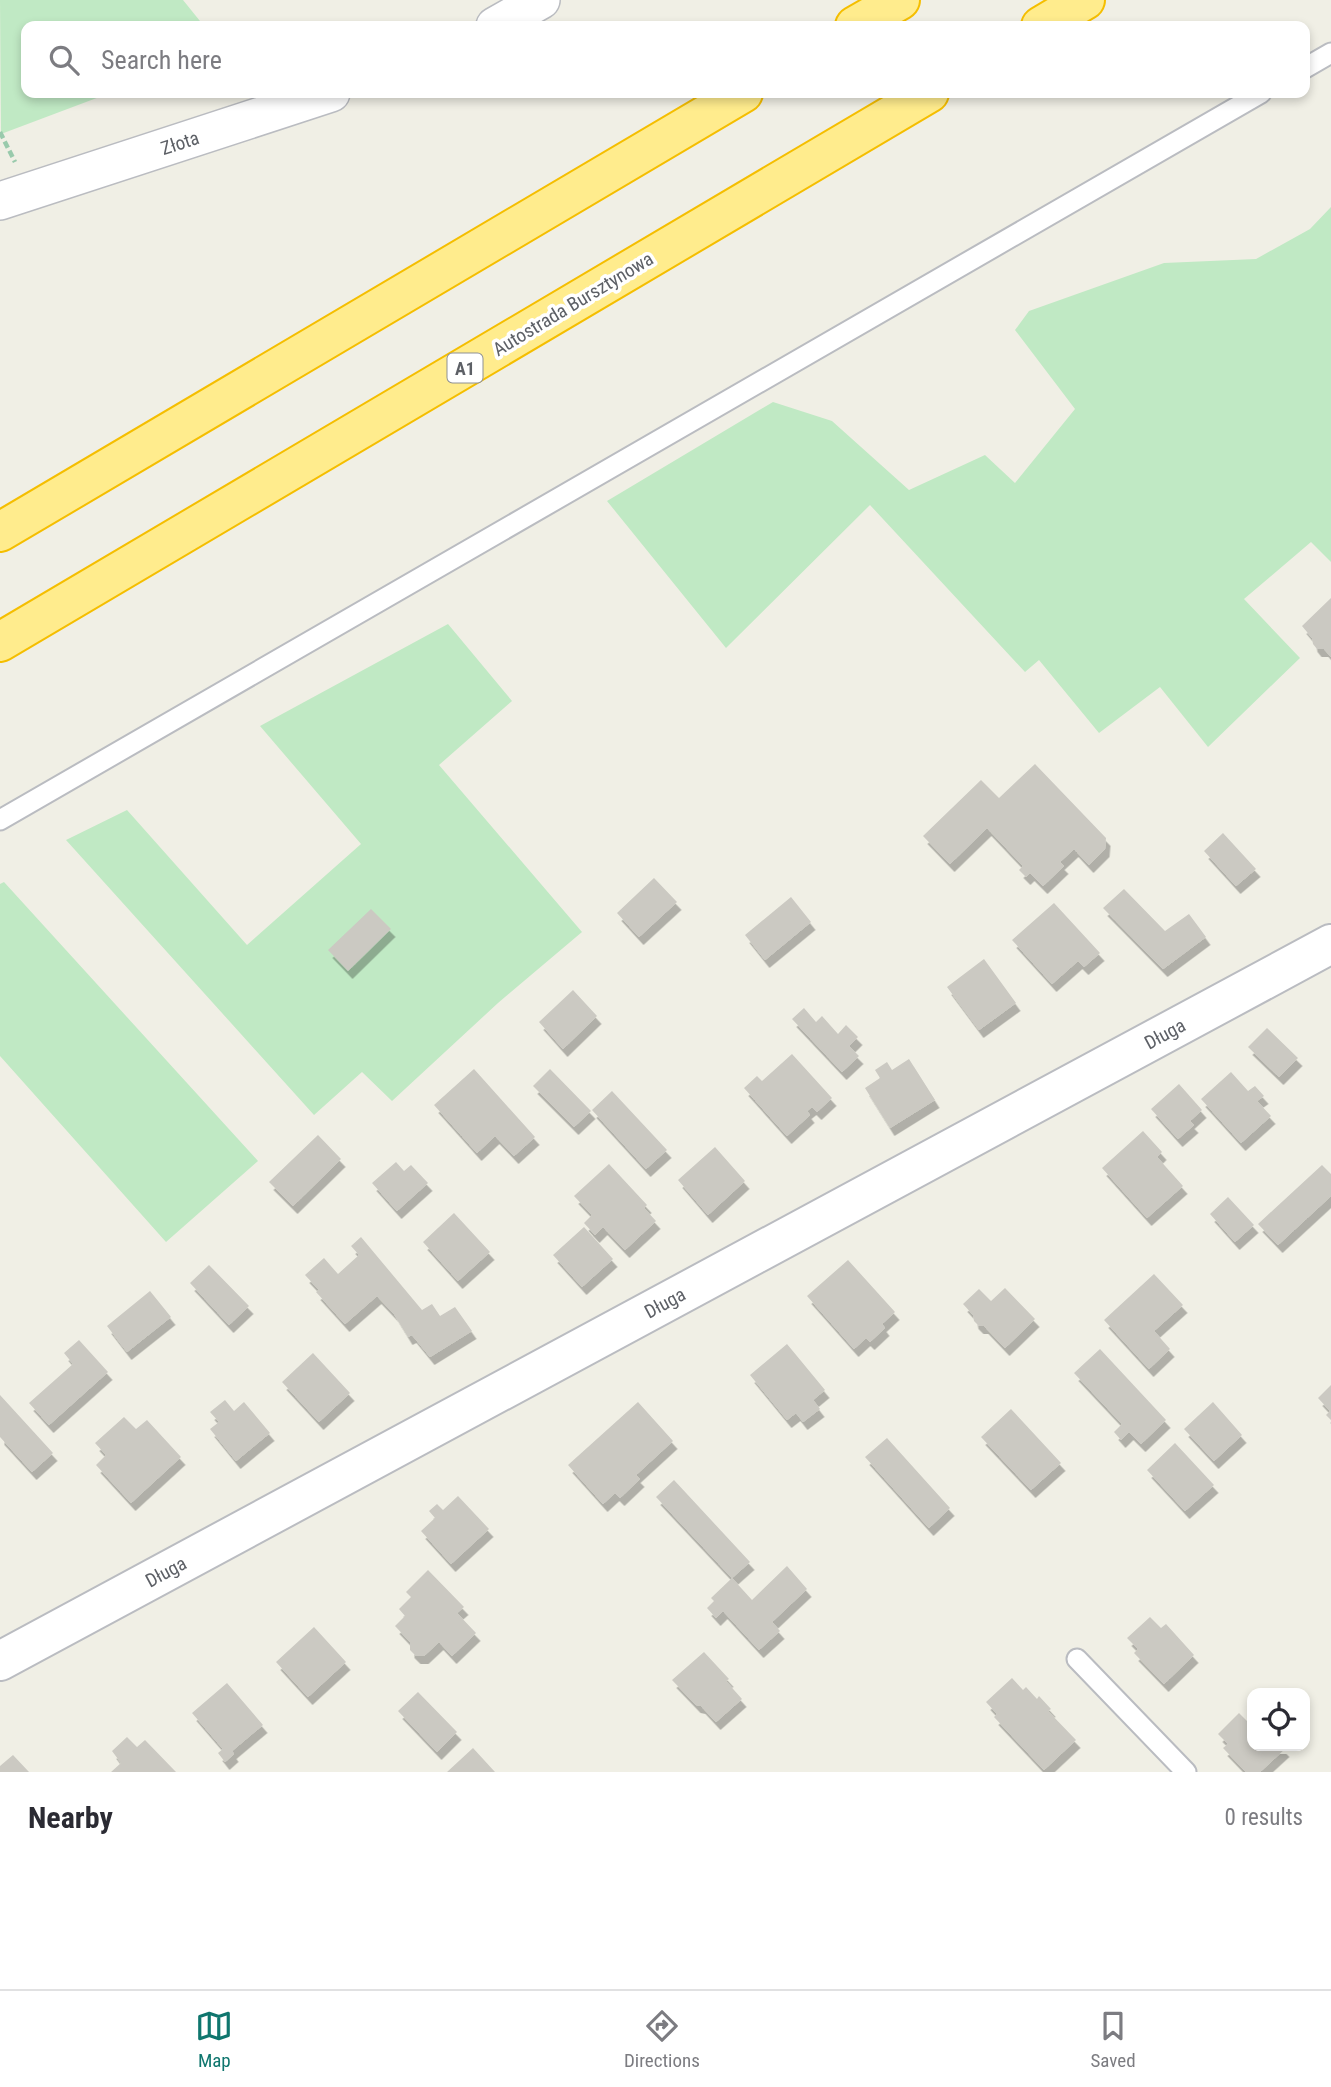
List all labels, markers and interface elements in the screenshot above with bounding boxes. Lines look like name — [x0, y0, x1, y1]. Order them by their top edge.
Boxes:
search box — [21, 21, 1310, 98]
icon: search — [45, 41, 83, 79]
text: Search here — [101, 45, 222, 75]
street label: Złota — [158, 126, 202, 160]
street label: Autostrada Bursztynowa — [489, 247, 657, 361]
road number: A1 — [448, 354, 482, 382]
street label: Długa — [1141, 1014, 1189, 1054]
street label: Długa — [641, 1283, 689, 1323]
street label: Długa — [142, 1552, 190, 1592]
map controls — [1247, 1688, 1310, 1751]
button: locate — [1247, 1688, 1310, 1751]
text: Nearby — [28, 1800, 113, 1835]
text: 0 results — [1225, 1804, 1303, 1831]
tab: Map — [195, 2007, 233, 2072]
tab: Directions — [624, 2007, 700, 2072]
tab: Saved — [1090, 2007, 1136, 2072]

